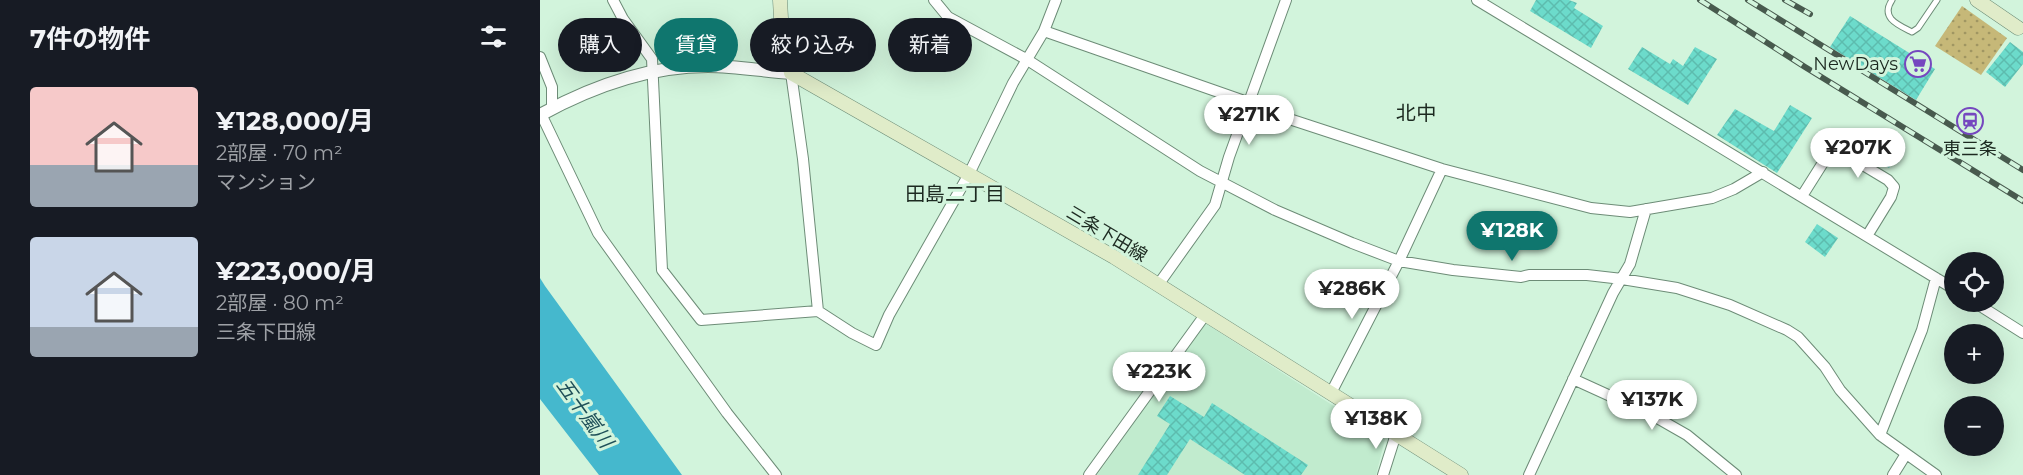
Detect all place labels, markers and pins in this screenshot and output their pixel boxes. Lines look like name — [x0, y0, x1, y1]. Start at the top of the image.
supermarket icon: NewDays — [1903, 49, 1933, 79]
place label: NewDays — [1813, 53, 1898, 75]
pin: ¥271K — [1207, 95, 1291, 146]
station icon: 東三条 — [1955, 106, 1985, 136]
pin: ¥207K — [1816, 128, 1900, 179]
place label: 東三条 — [1943, 138, 1997, 160]
pin: ¥128K — [1470, 211, 1554, 262]
pin: ¥286K — [1310, 269, 1394, 320]
pin: ¥223K — [1117, 352, 1201, 403]
pin: ¥137K — [1610, 380, 1694, 431]
pin: ¥138K — [1334, 399, 1418, 450]

